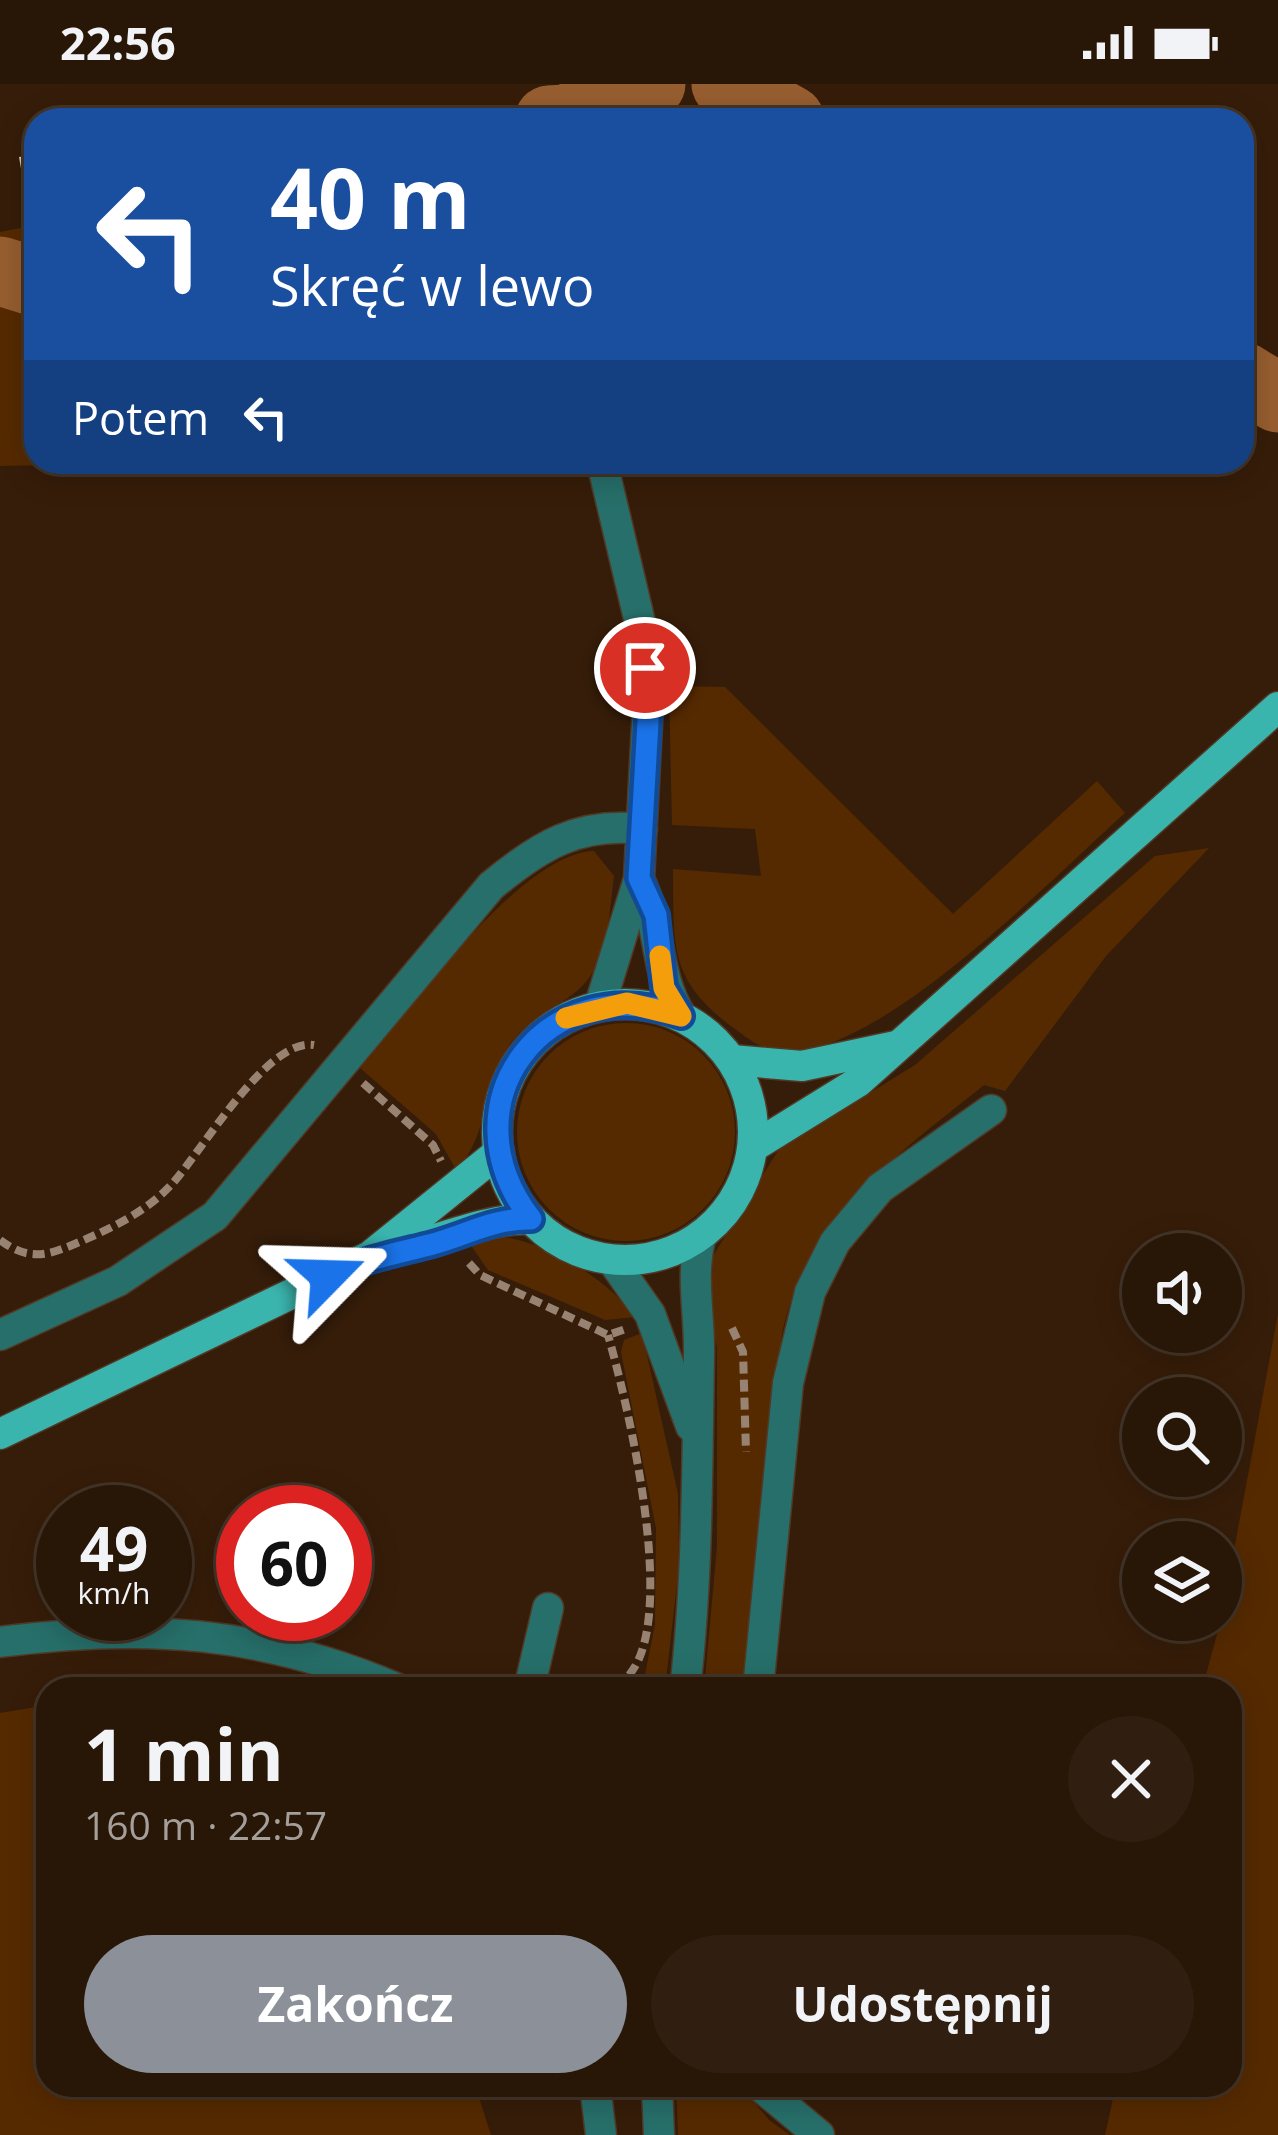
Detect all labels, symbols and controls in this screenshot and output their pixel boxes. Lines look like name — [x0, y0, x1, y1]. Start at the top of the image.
text: 22:56 — [60, 12, 176, 73]
text: 40 m — [270, 139, 470, 254]
icon: left — [72, 156, 228, 312]
text: Skręć w lewo — [270, 248, 594, 322]
icon: left — [233, 384, 299, 450]
text: Potem — [72, 387, 209, 448]
pin — [594, 617, 696, 719]
icon: arrive — [612, 635, 678, 701]
position arrow — [265, 1213, 391, 1339]
map controls — [1122, 1233, 1242, 1641]
button: sound — [1122, 1233, 1242, 1353]
button: search — [1122, 1377, 1242, 1497]
speed limit sign: 60 — [216, 1485, 372, 1641]
text: 49 — [80, 1507, 148, 1589]
button: layers — [1122, 1521, 1242, 1641]
text: km/h — [78, 1572, 150, 1613]
text: 1 min — [84, 1704, 284, 1802]
button: close — [1068, 1716, 1194, 1842]
text: 160 m · 22:57 — [84, 1798, 327, 1851]
button: Zakończ — [84, 1935, 627, 2073]
button: Udostępnij — [651, 1935, 1194, 2073]

